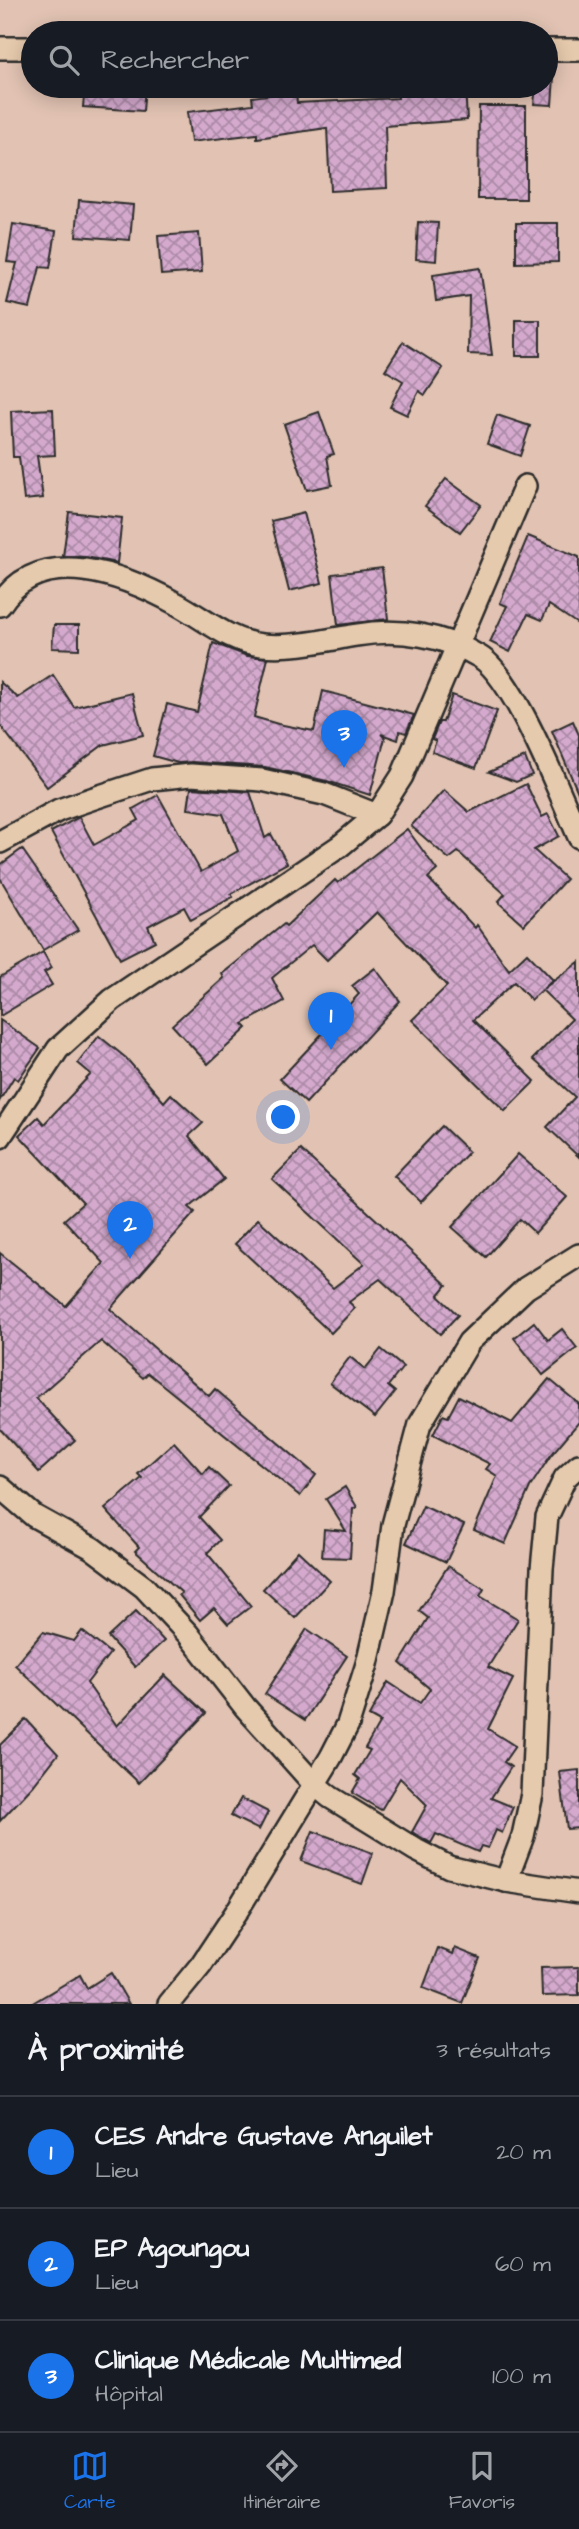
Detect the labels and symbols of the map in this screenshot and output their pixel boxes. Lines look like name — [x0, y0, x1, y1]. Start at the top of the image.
pin: 3 — [321, 710, 367, 768]
pin: 1 — [308, 992, 354, 1050]
your location — [266, 1100, 300, 1134]
pin: 2 — [107, 1201, 153, 1259]

